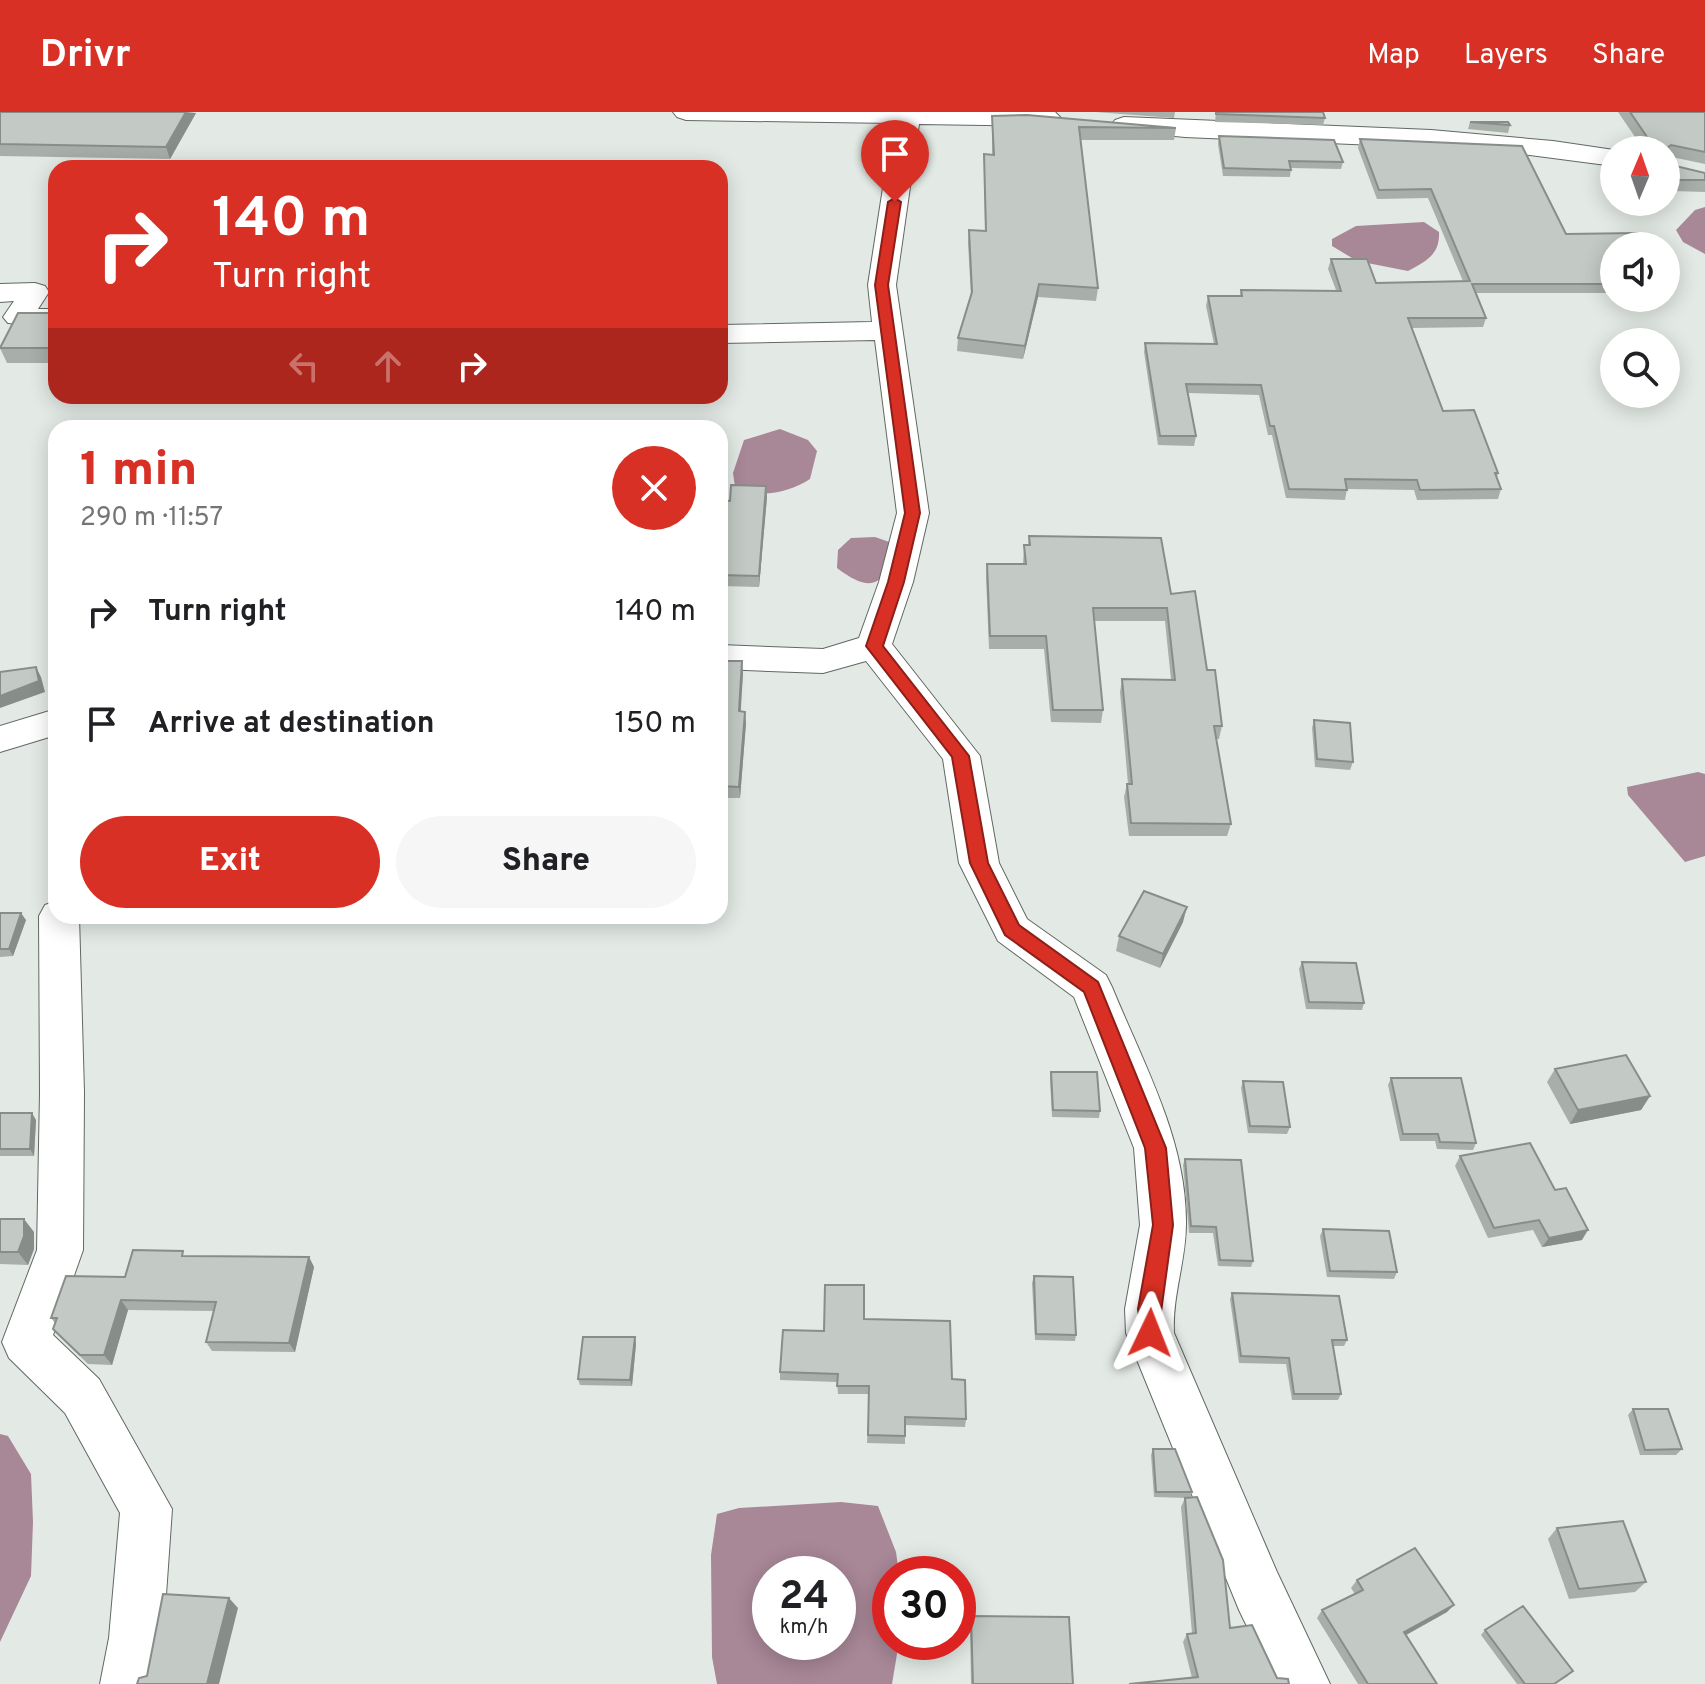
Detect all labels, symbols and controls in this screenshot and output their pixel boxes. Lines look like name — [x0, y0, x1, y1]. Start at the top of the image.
text: Drivr — [40, 32, 131, 81]
text: Map — [1367, 38, 1420, 74]
text: Layers — [1464, 38, 1548, 74]
text: Share — [1592, 38, 1665, 74]
pin — [861, 120, 929, 202]
icon: arrive — [873, 132, 917, 176]
north arrow — [1600, 136, 1680, 216]
map controls — [1600, 136, 1680, 408]
text: 140 m — [212, 186, 370, 256]
icon: right — [80, 192, 184, 296]
button: sound — [1600, 232, 1680, 312]
text: Turn right — [212, 255, 371, 301]
button: search — [1600, 328, 1680, 408]
icon: left — [282, 344, 326, 388]
icon: ahead — [366, 344, 410, 388]
icon: right — [450, 344, 494, 388]
text: 1 min — [80, 442, 197, 502]
button: close — [612, 446, 696, 530]
text: 290 m · 11:57 — [80, 502, 223, 535]
icon: right — [80, 590, 124, 634]
text: Turn right — [148, 594, 286, 631]
text: 140 m — [615, 594, 696, 631]
icon: arrive — [80, 702, 124, 746]
text: Arrive at destination — [148, 706, 434, 743]
text: 150 m — [615, 706, 696, 743]
button: Exit — [80, 816, 380, 908]
button: Share — [396, 816, 696, 908]
position arrow — [1108, 1291, 1192, 1375]
speed limit sign: 30 — [872, 1556, 976, 1660]
text: 24 — [779, 1573, 829, 1623]
text: km/h — [780, 1615, 828, 1641]

